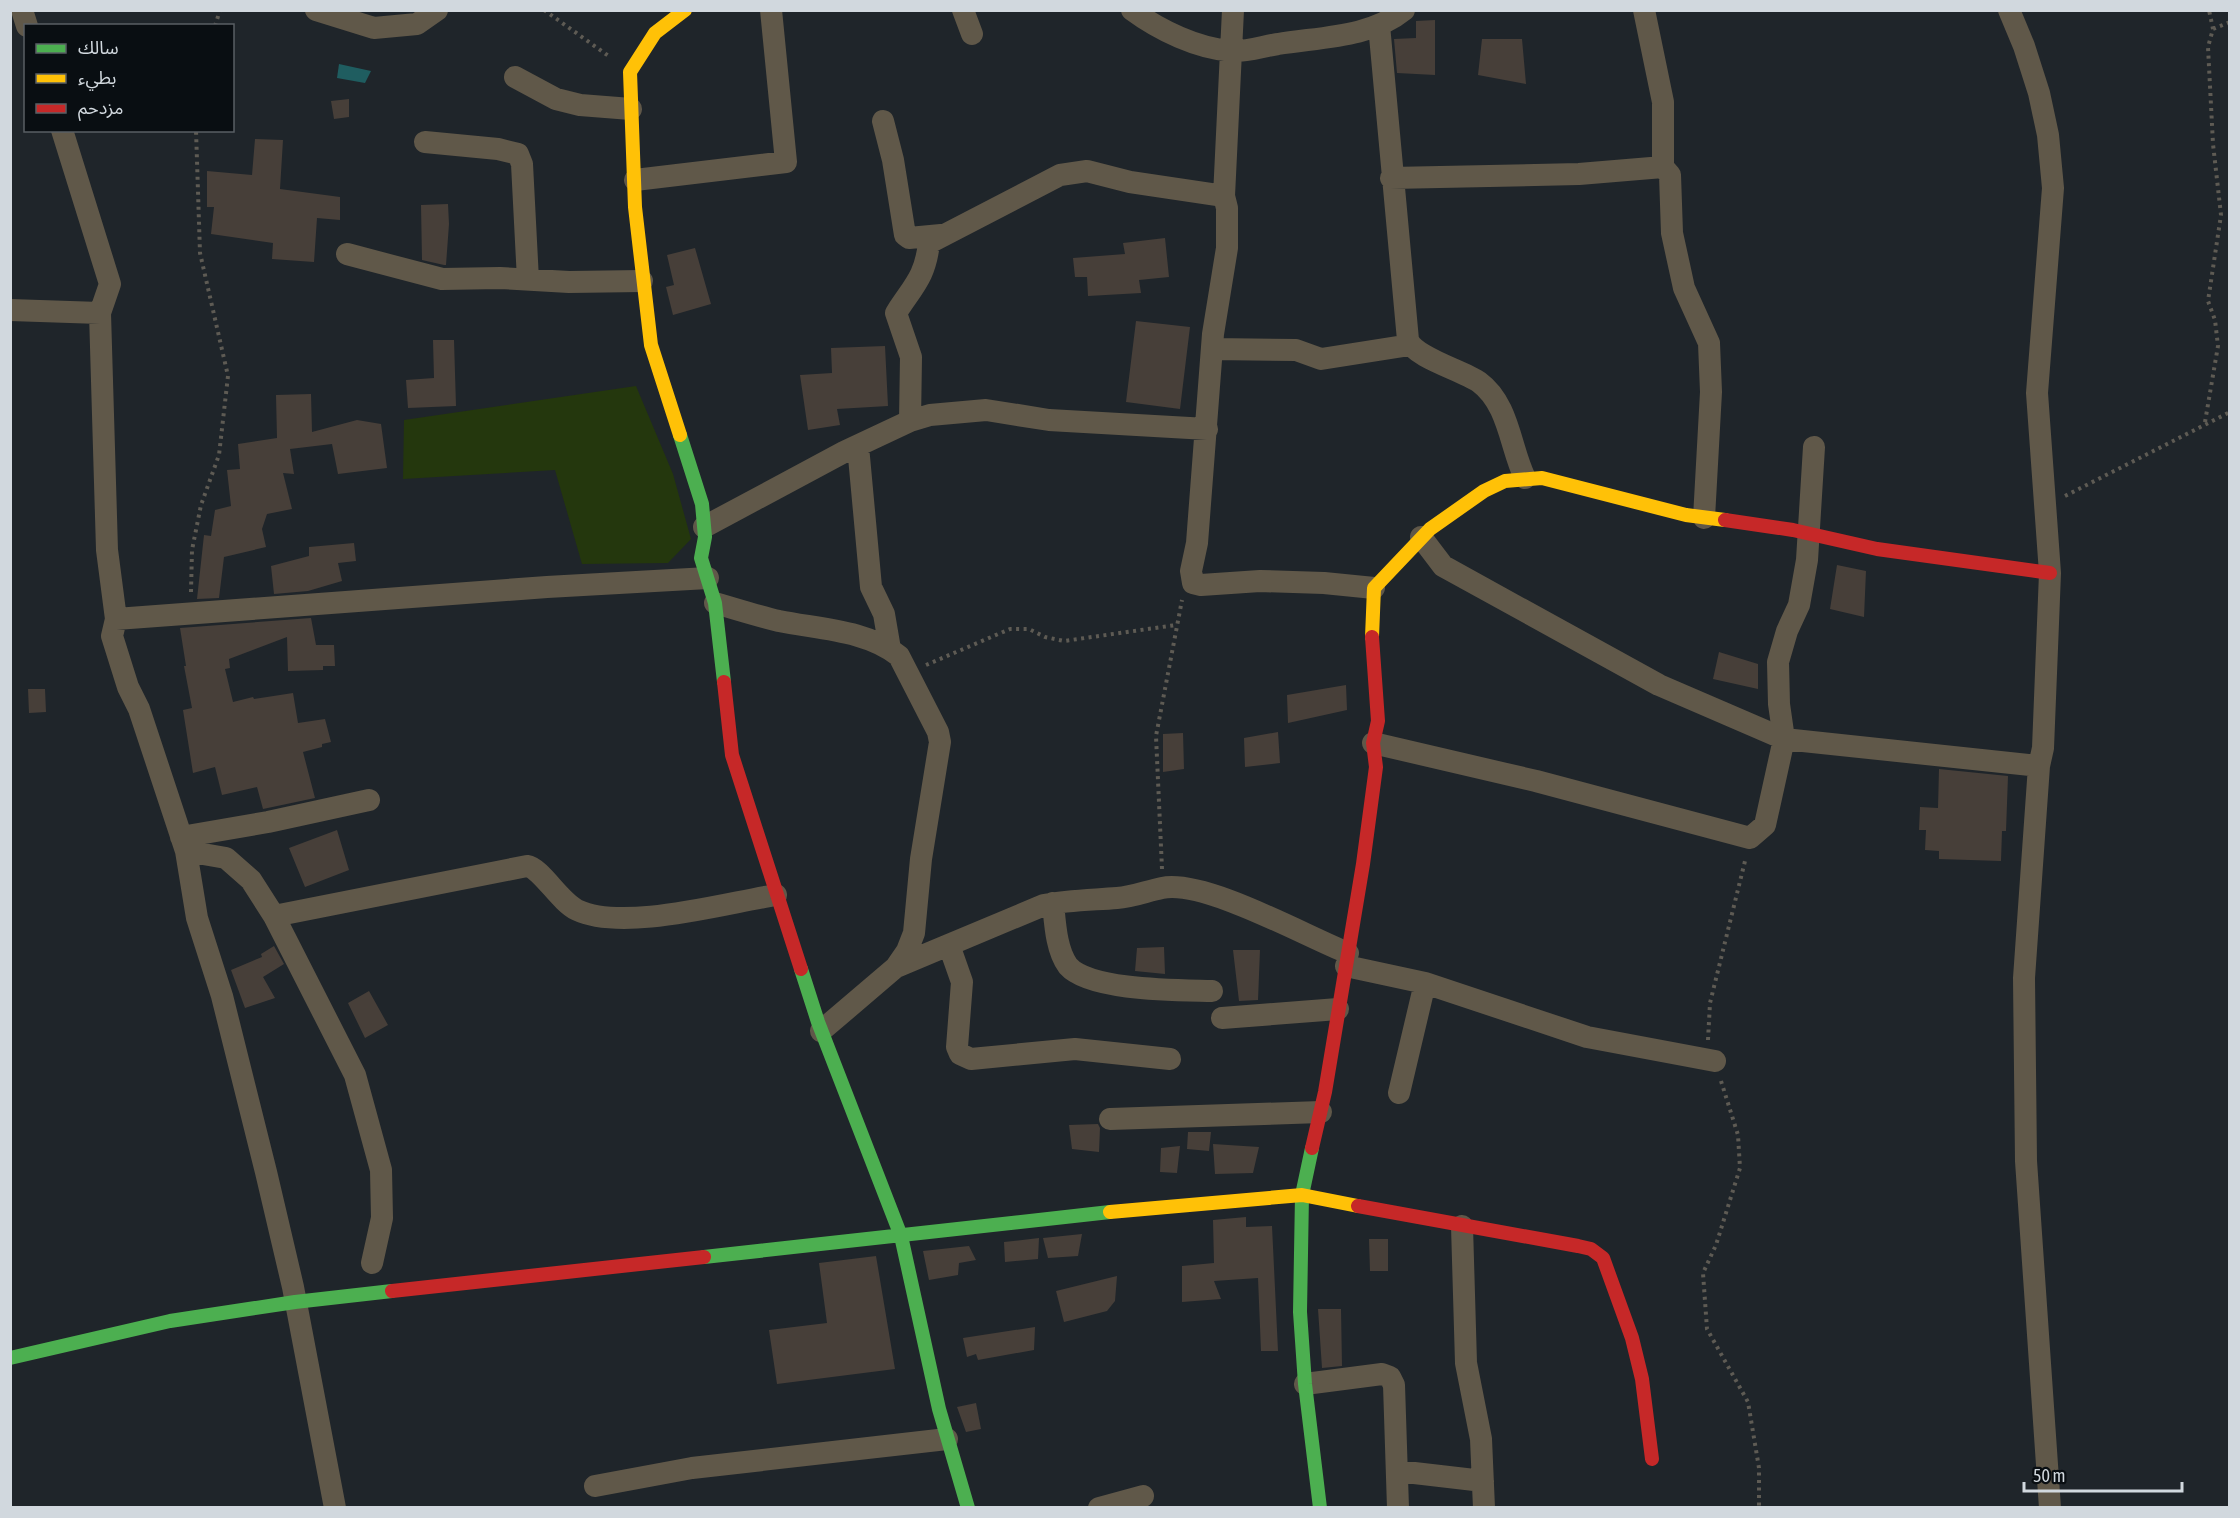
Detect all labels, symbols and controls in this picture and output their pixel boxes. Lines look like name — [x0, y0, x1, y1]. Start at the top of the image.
legend — [24, 24, 234, 132]
text: سالك — [78, 37, 119, 58]
text: بطيء — [78, 67, 116, 91]
text: مزدحم — [78, 97, 123, 121]
scale bar — [2024, 1455, 2182, 1493]
text: 50 m — [2033, 1465, 2065, 1486]

